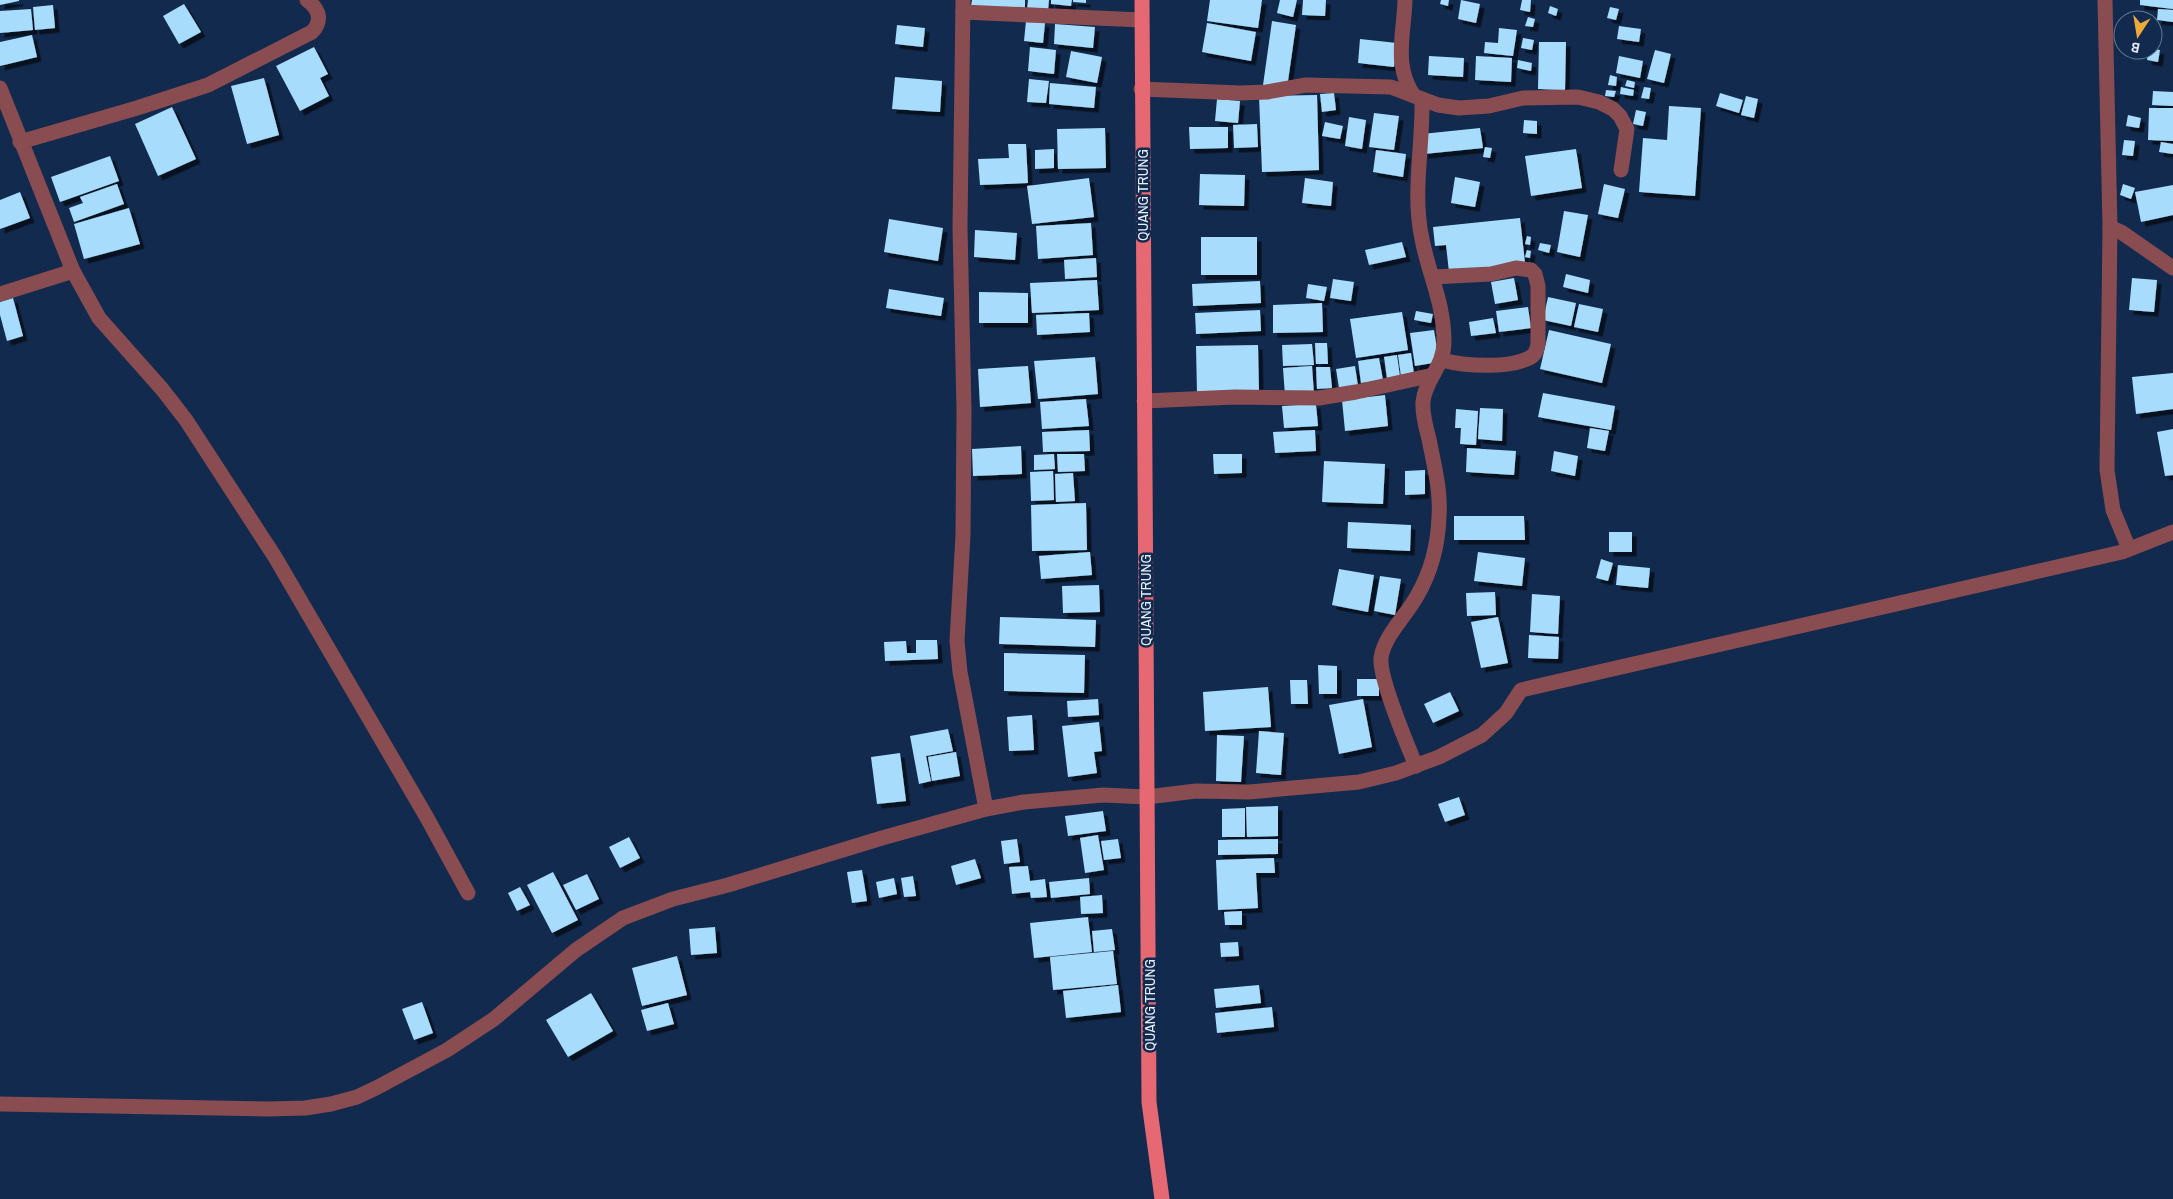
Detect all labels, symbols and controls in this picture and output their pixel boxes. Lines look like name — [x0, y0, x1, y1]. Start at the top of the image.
north arrow — [2113, 10, 2163, 60]
text: B — [2129, 38, 2141, 57]
street label: QUANG TRUNG — [1132, 149, 1153, 241]
street label: QUANG TRUNG — [1135, 554, 1156, 646]
street label: QUANG TRUNG — [1139, 959, 1160, 1051]

